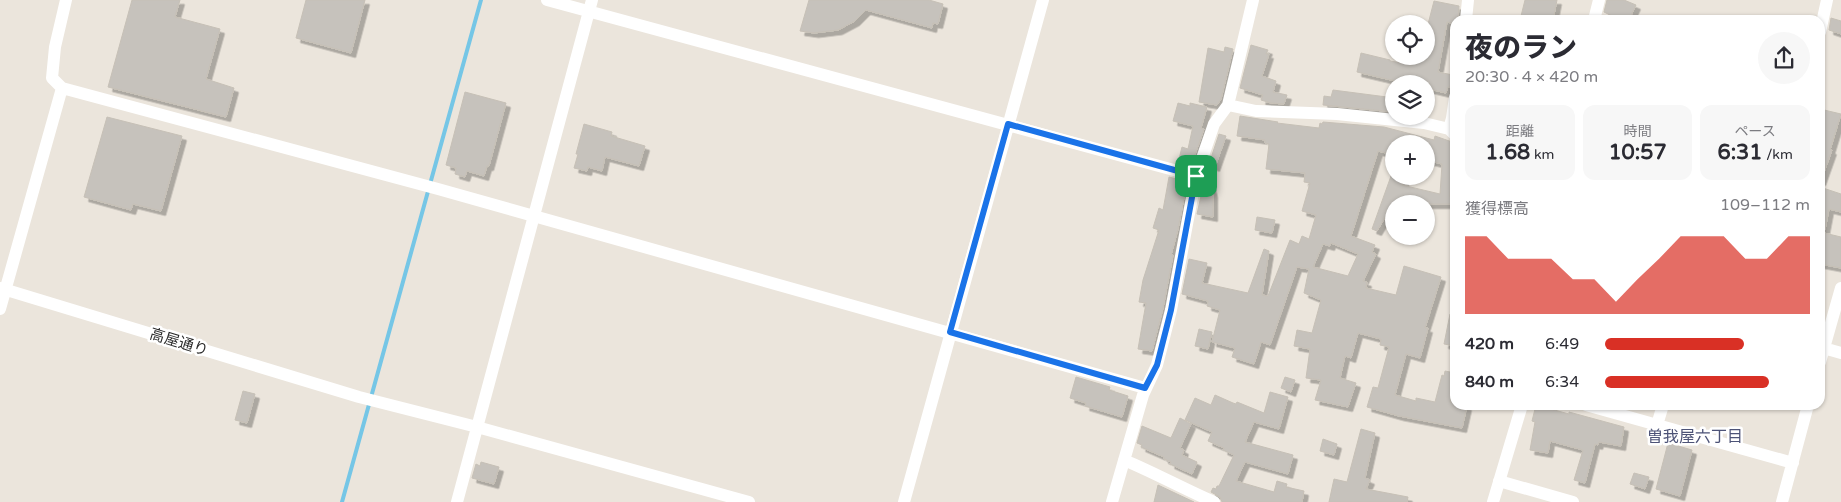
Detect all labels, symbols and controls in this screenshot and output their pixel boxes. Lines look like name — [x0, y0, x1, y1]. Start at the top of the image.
map controls — [1385, 15, 1435, 245]
button: locate — [1385, 15, 1435, 65]
text: 夜のラン — [1465, 31, 1577, 65]
button: share — [1758, 32, 1810, 84]
text: 20:30 · 4 × 420 m — [1465, 67, 1598, 87]
button: layers — [1385, 75, 1435, 125]
text: 距離 — [1506, 123, 1534, 140]
text: 時間 — [1623, 123, 1651, 140]
text: ペース — [1735, 123, 1776, 140]
button: + — [1385, 135, 1435, 185]
text: 1.68 — [1485, 140, 1530, 165]
text: 10:57 — [1608, 140, 1667, 165]
text: 6:31 — [1717, 140, 1763, 165]
text: km — [1530, 146, 1554, 163]
text: /km — [1763, 146, 1793, 163]
pin — [1175, 155, 1217, 197]
icon: arrive — [1182, 162, 1210, 190]
button: − — [1385, 195, 1435, 245]
text: 109–112 m — [1720, 195, 1810, 215]
text: 獲得標高 — [1465, 199, 1529, 219]
street label: 高屋通り — [148, 325, 210, 359]
text: 420 m — [1465, 334, 1514, 354]
text: 6:49 — [1545, 334, 1579, 354]
text: 840 m — [1465, 372, 1514, 392]
text: 6:34 — [1545, 372, 1579, 392]
district label: 曽我屋六丁目 — [1647, 427, 1743, 447]

